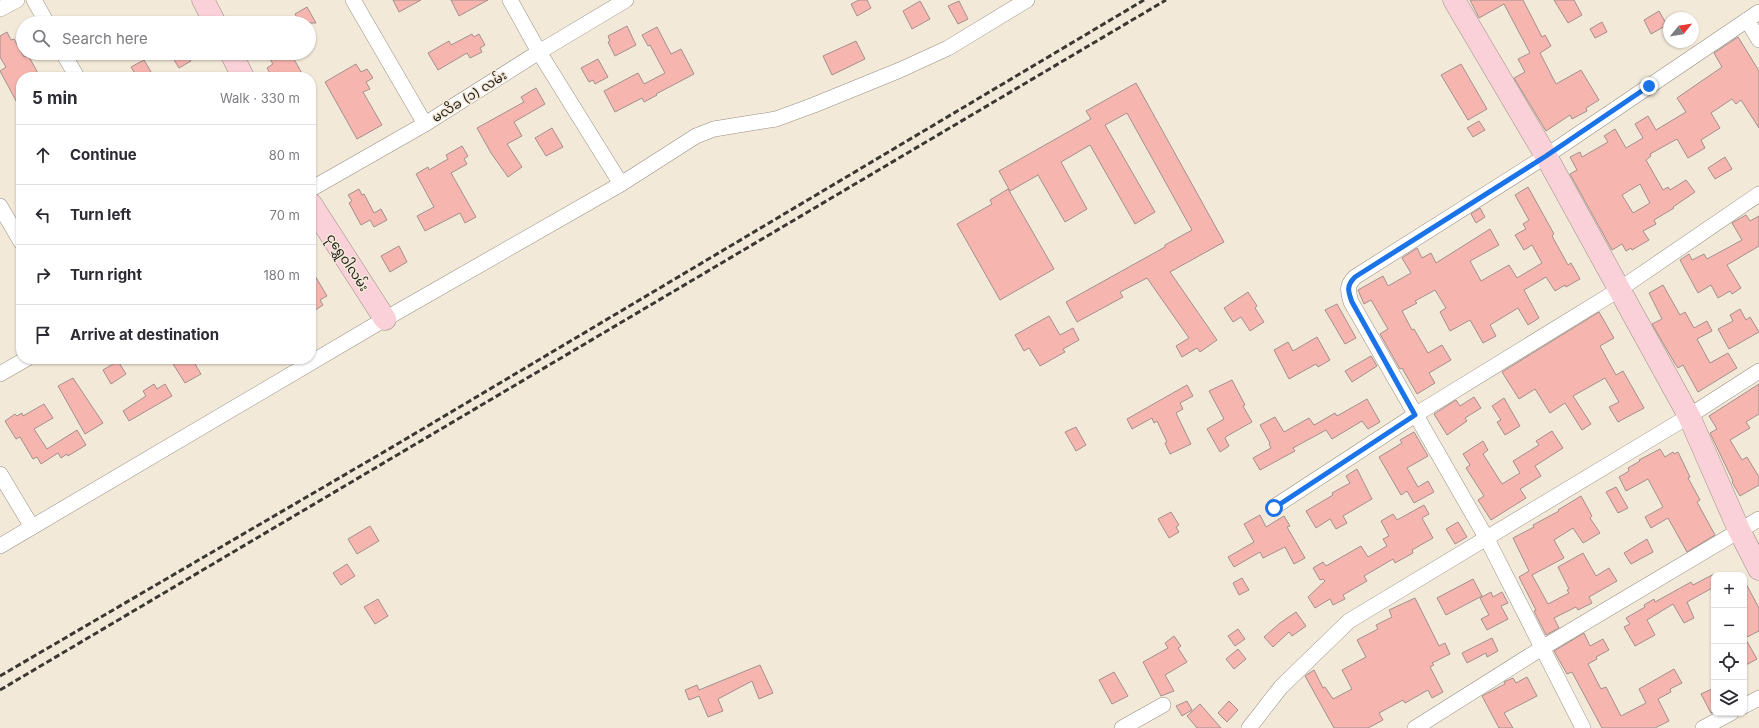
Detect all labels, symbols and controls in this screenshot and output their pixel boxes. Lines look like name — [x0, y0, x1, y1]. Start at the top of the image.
north arrow — [1663, 12, 1699, 48]
search box — [16, 16, 316, 60]
icon: search — [30, 27, 52, 49]
text: Search here — [62, 29, 148, 48]
street label: မလိခ (၁) လမ်း — [429, 67, 509, 125]
route end — [1640, 77, 1658, 95]
text: 5 min — [32, 88, 78, 108]
text: Walk · 330 m — [220, 90, 300, 106]
icon: ahead — [32, 144, 54, 166]
text: Continue — [70, 145, 137, 164]
text: 80 m — [269, 147, 300, 163]
icon: left — [32, 204, 54, 226]
text: Turn left — [70, 205, 131, 224]
text: 70 m — [270, 207, 300, 223]
street label: ငုရွှေဝါလမ်း — [321, 230, 373, 296]
icon: right — [32, 264, 54, 286]
text: Turn right — [70, 265, 142, 284]
text: 180 m — [263, 267, 300, 283]
icon: arrive — [32, 324, 54, 346]
text: Arrive at destination — [70, 325, 219, 344]
route start — [1265, 499, 1283, 517]
map controls — [1711, 572, 1747, 716]
button: + — [1711, 572, 1747, 608]
button: − — [1711, 608, 1747, 644]
button: locate — [1711, 644, 1747, 680]
button: layers — [1711, 680, 1747, 716]

